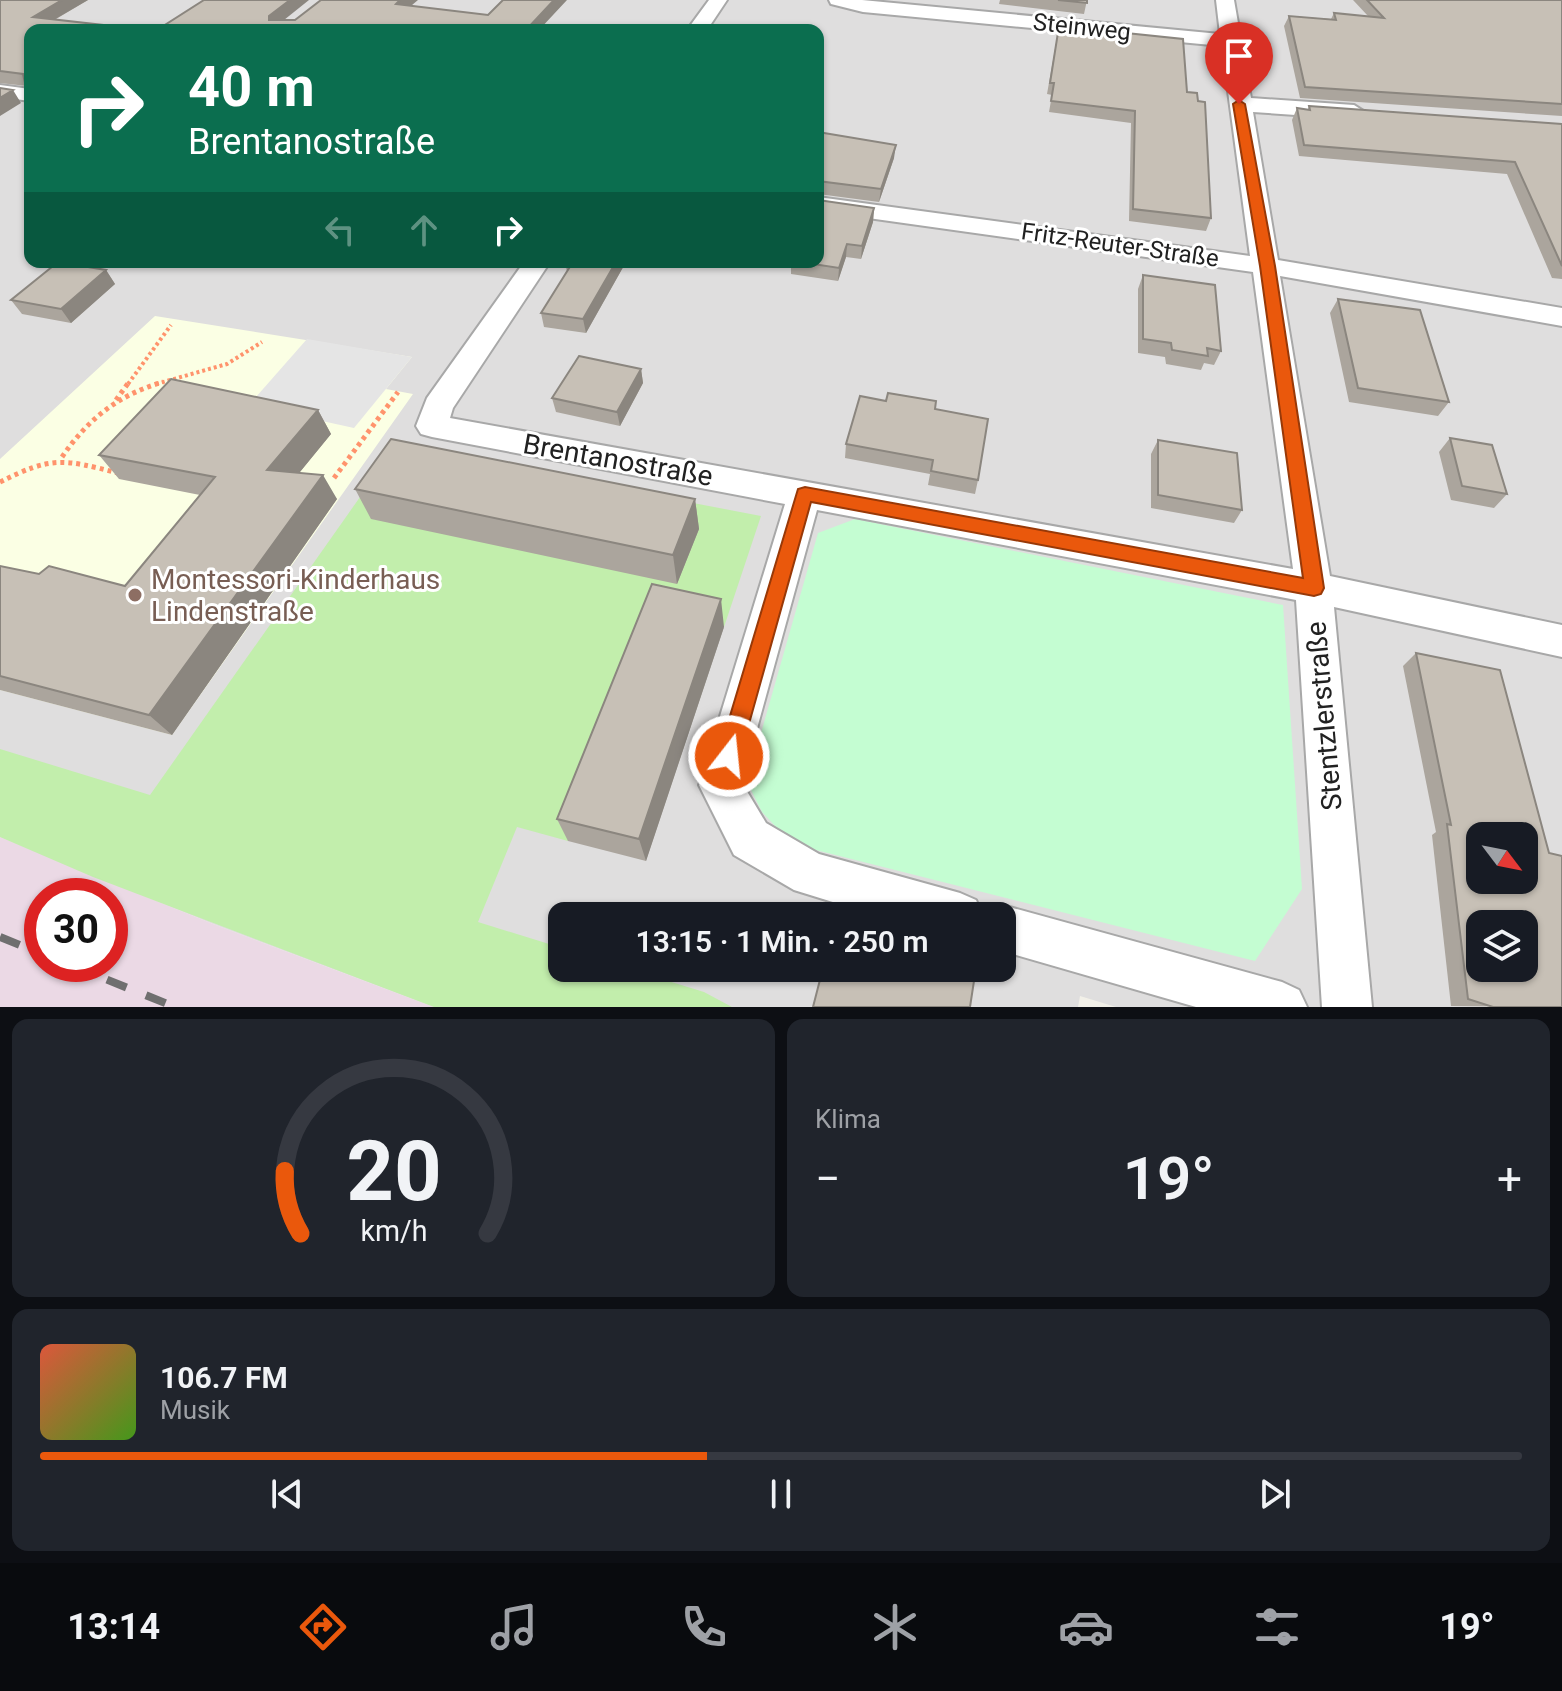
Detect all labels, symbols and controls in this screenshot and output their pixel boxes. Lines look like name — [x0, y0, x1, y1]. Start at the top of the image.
street label: Steinweg — [1032, 8, 1132, 46]
pin — [1205, 22, 1273, 104]
icon: arrive — [1217, 34, 1261, 78]
text: 40 m — [188, 54, 315, 120]
icon: right — [56, 56, 160, 160]
text: Brentanostraße — [188, 121, 435, 163]
icon: left — [318, 208, 362, 252]
icon: ahead — [402, 208, 446, 252]
icon: right — [486, 208, 530, 252]
street label: Fritz-Reuter-Straße — [1019, 217, 1221, 273]
street label: Brentanostraße — [521, 427, 715, 493]
place label: Montessori-Kinderhaus Lindenstraße — [151, 563, 440, 628]
marker: Montessori-Kinderhaus Lindenstraße — [126, 586, 144, 604]
street label: Stentzlerstraße — [1299, 620, 1349, 812]
position arrow — [687, 714, 771, 798]
north arrow — [1466, 822, 1538, 894]
map controls — [1466, 822, 1538, 982]
speed limit sign: 30 — [24, 878, 128, 982]
button: layers — [1466, 910, 1538, 982]
text: 13:15 · 1 Min. · 250 m — [636, 924, 928, 959]
text: Klima — [815, 1104, 881, 1134]
text: 20 — [346, 1123, 441, 1220]
text: 19° — [1123, 1143, 1214, 1214]
text: − — [815, 1153, 840, 1205]
text: + — [1497, 1153, 1522, 1205]
text: km/h — [360, 1214, 427, 1248]
text: 106.7 FM — [160, 1360, 288, 1395]
text: Musik — [160, 1395, 230, 1425]
icon: previous — [265, 1472, 309, 1516]
icon: pause — [759, 1472, 803, 1516]
icon: next — [1253, 1472, 1297, 1516]
icon: directions — [295, 1599, 351, 1655]
icon: music — [486, 1599, 542, 1655]
icon: phone — [676, 1599, 732, 1655]
icon: climate — [867, 1599, 923, 1655]
icon: car — [1058, 1599, 1114, 1655]
icon: filters — [1249, 1599, 1305, 1655]
text: 13:14 — [67, 1606, 160, 1648]
text: 19° — [1439, 1606, 1495, 1648]

